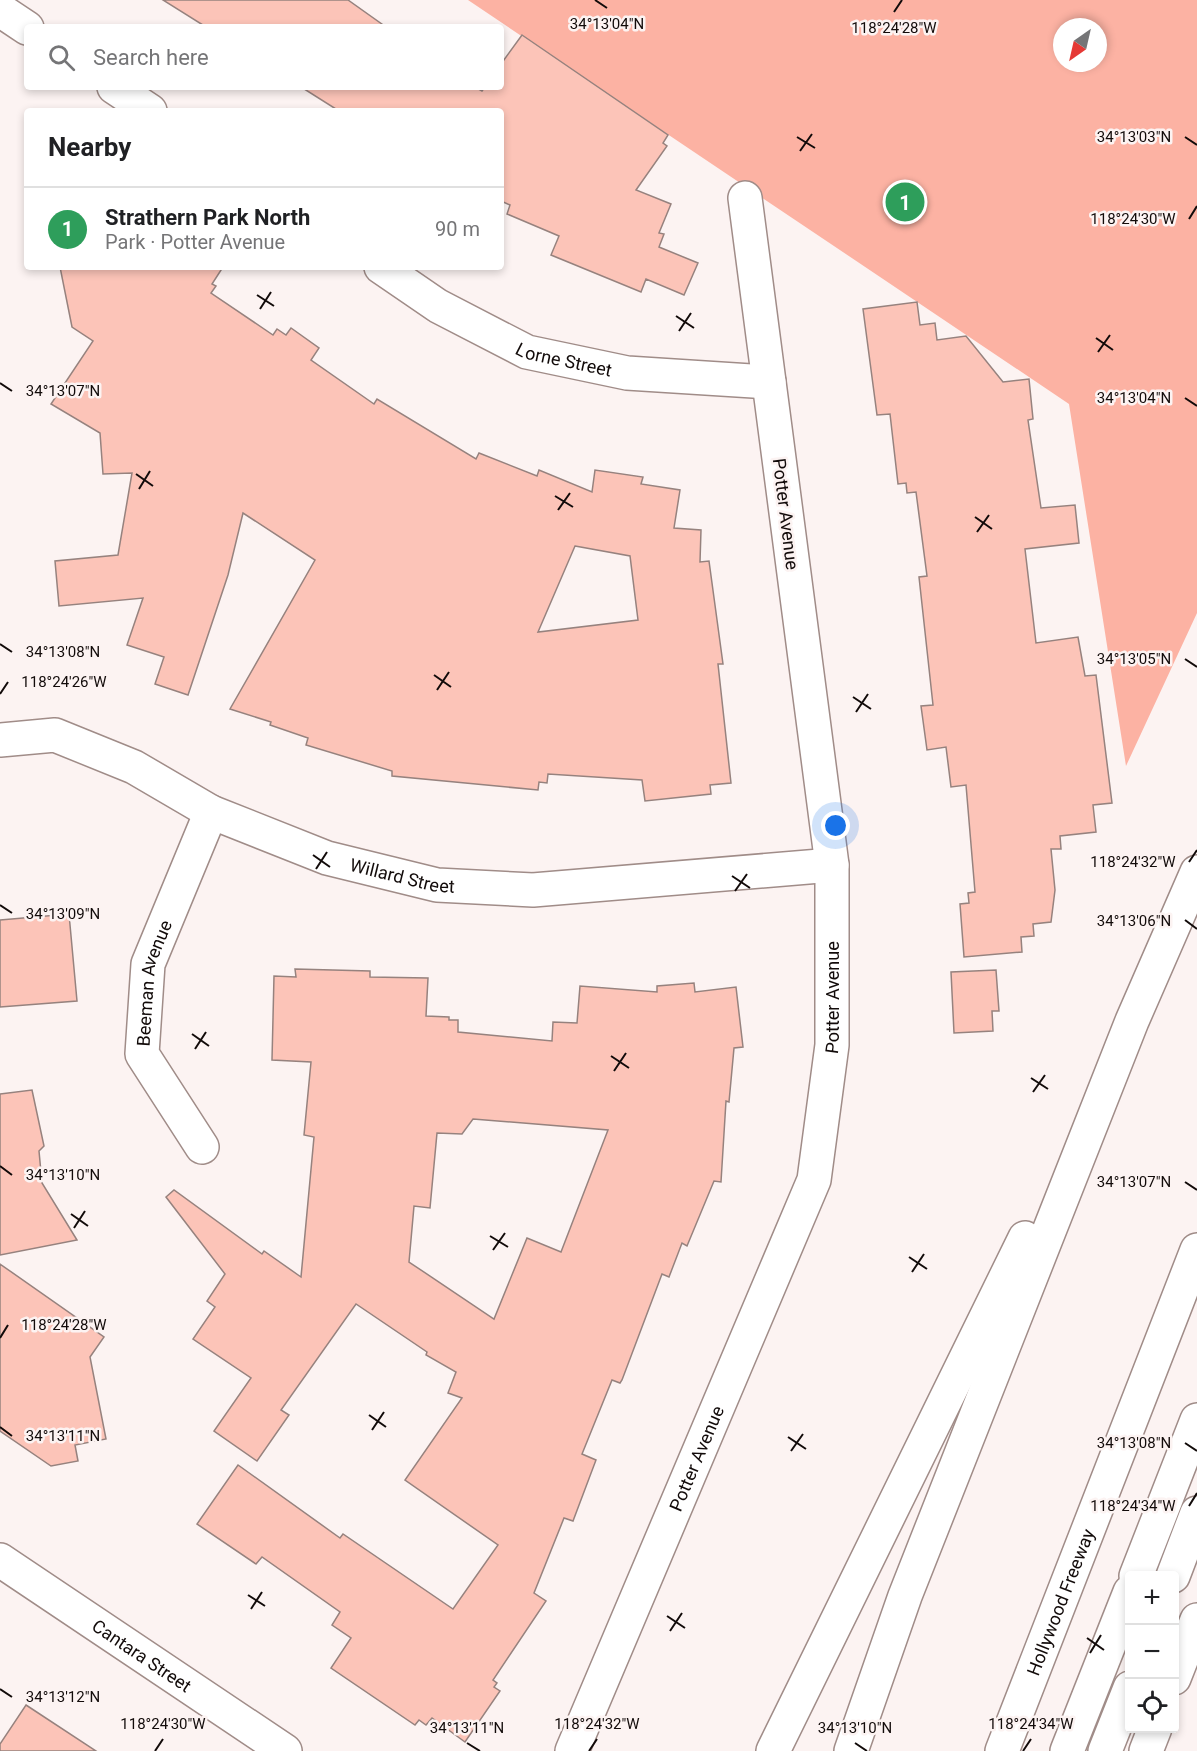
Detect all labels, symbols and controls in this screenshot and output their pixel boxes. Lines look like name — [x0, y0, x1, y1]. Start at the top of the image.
text: 34°13'04"N — [570, 15, 644, 33]
north arrow — [1053, 18, 1107, 72]
text: 118°24'28"W — [851, 19, 937, 37]
search box — [24, 24, 504, 90]
icon: search — [45, 41, 78, 74]
text: Search here — [93, 45, 209, 70]
text: 34°13'03"N — [1097, 128, 1171, 146]
text: Nearby — [48, 132, 131, 162]
pin: 1 — [886, 180, 924, 224]
text: Strathern Park North — [105, 205, 310, 230]
text: 118°24'30"W — [1090, 210, 1176, 228]
text: 1 — [62, 217, 73, 241]
text: 90 m — [435, 217, 480, 241]
text: Park · Potter Avenue — [105, 230, 285, 254]
street label: Lorne Street — [512, 338, 614, 380]
text: 34°13'07"N — [26, 382, 100, 400]
text: 34°13'04"N — [1097, 389, 1171, 407]
street label: Potter Avenue — [769, 457, 803, 571]
text: 34°13'08"N — [26, 643, 100, 661]
text: 34°13'05"N — [1097, 650, 1171, 668]
text: 118°24'26"W — [21, 673, 107, 691]
your location — [821, 811, 850, 840]
text: 118°24'32"W — [1090, 853, 1176, 871]
street label: Willard Street — [348, 854, 455, 896]
text: 34°13'09"N — [26, 905, 100, 923]
text: 34°13'06"N — [1097, 912, 1171, 930]
street label: Beeman Avenue — [132, 917, 176, 1047]
street label: Potter Avenue — [820, 941, 843, 1055]
text: 34°13'10"N — [26, 1166, 100, 1184]
text: 34°13'07"N — [1097, 1173, 1171, 1191]
text: 118°24'28"W — [21, 1316, 107, 1334]
street label: Potter Avenue — [665, 1402, 728, 1514]
text: 34°13'11"N — [26, 1427, 100, 1445]
text: 34°13'08"N — [1097, 1434, 1171, 1452]
text: 118°24'34"W — [1090, 1497, 1176, 1515]
street label: Hollywood Freeway — [1022, 1525, 1098, 1678]
map controls — [1125, 1571, 1179, 1733]
button: + — [1125, 1571, 1179, 1625]
street label: Cantara Street — [89, 1615, 196, 1696]
button: − — [1125, 1625, 1179, 1679]
button: locate — [1125, 1679, 1179, 1733]
text: 34°13'12"N — [26, 1688, 100, 1706]
text: 118°24'30"W — [120, 1715, 206, 1733]
text: 118°24'32"W — [554, 1715, 640, 1733]
text: 118°24'34"W — [988, 1715, 1074, 1733]
text: 34°13'11"N — [430, 1719, 504, 1737]
text: 34°13'10"N — [818, 1719, 892, 1737]

